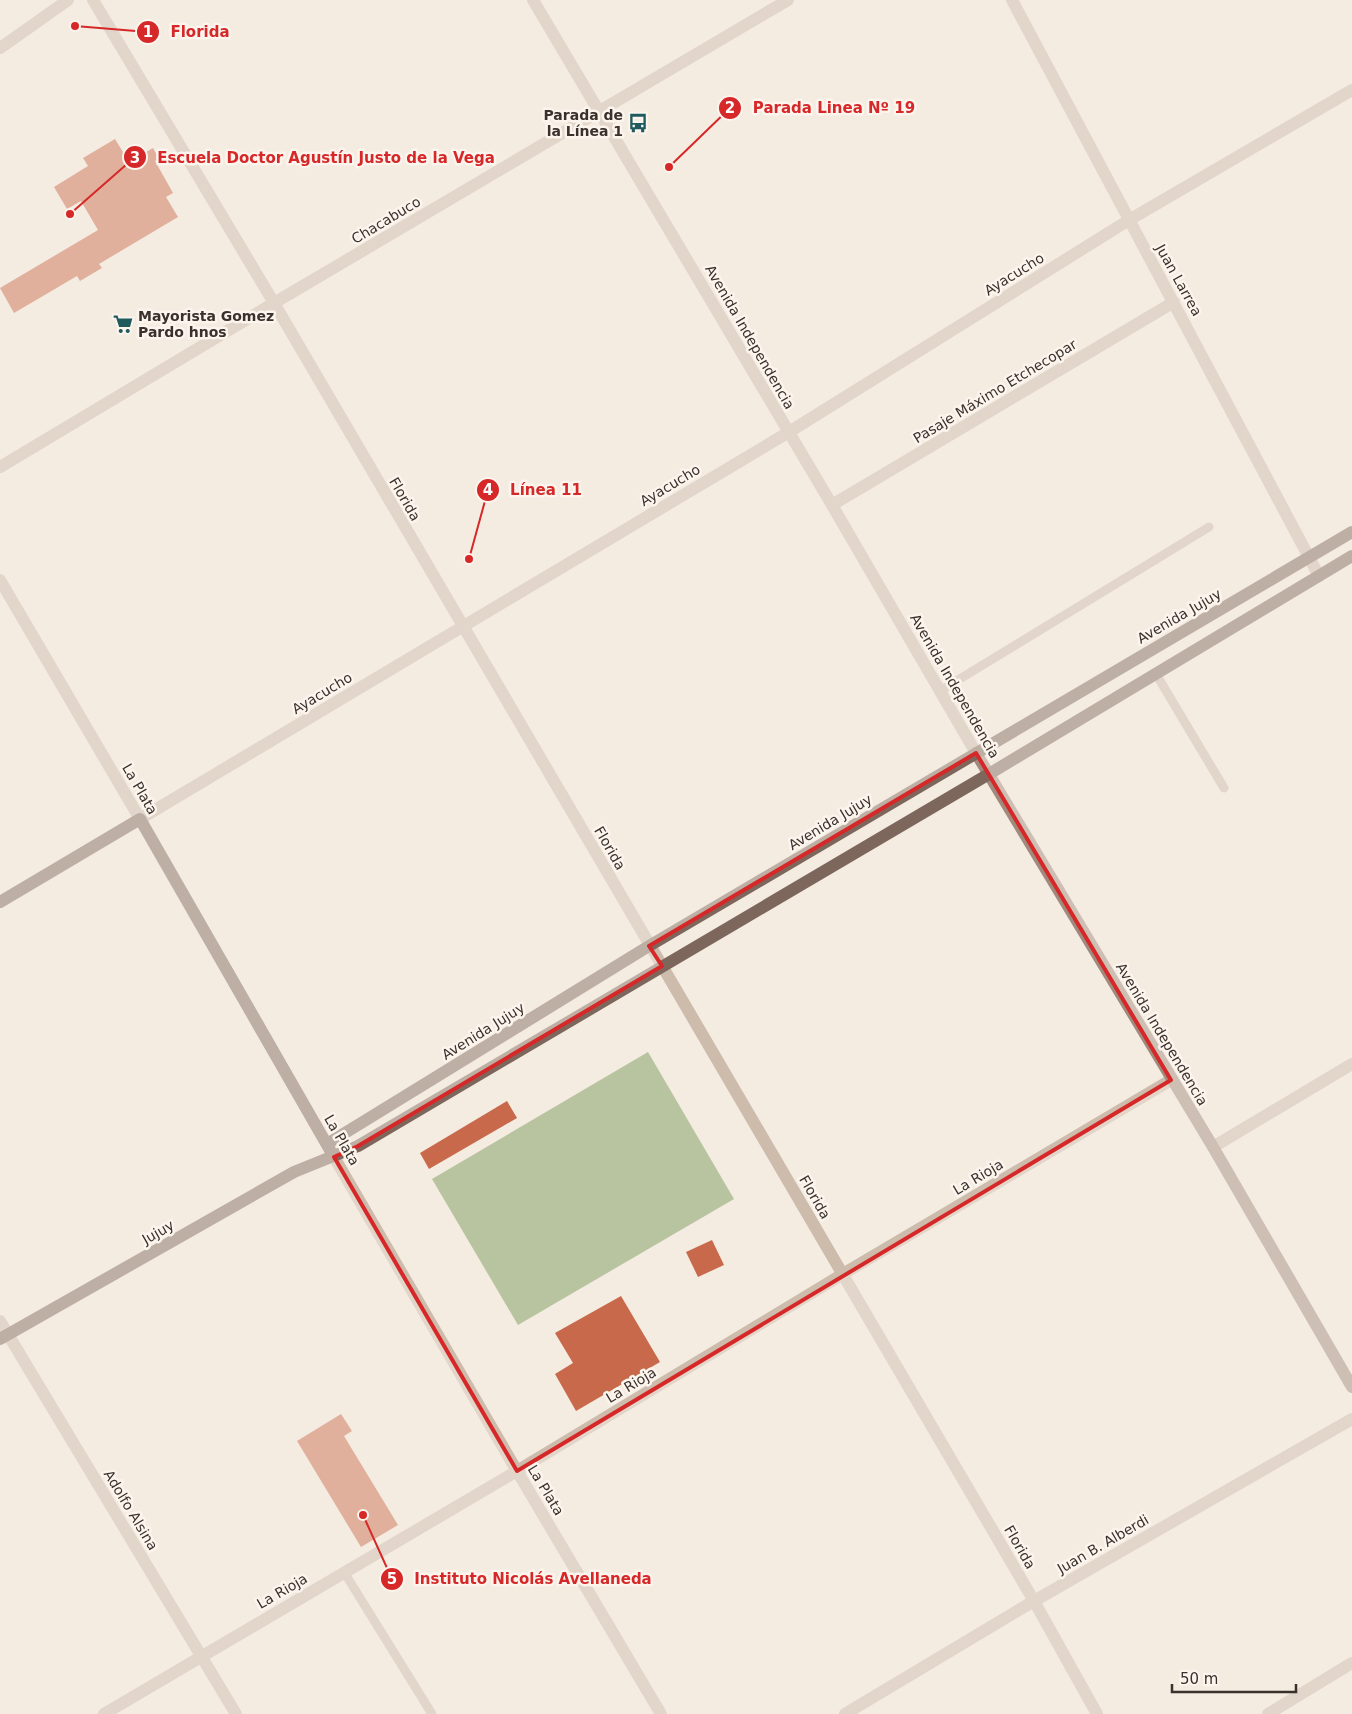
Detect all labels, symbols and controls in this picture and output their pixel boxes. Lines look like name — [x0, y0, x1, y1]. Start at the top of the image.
callout: Florida — [135, 17, 239, 47]
text: 1 — [143, 23, 153, 41]
text: Florida — [170, 23, 230, 41]
callout: Parada Linea Nº 19 — [718, 93, 925, 123]
text: 2 — [725, 99, 735, 117]
text: Parada Linea Nº 19 — [753, 99, 915, 117]
place label: Parada de la Línea 1 — [543, 107, 623, 139]
bus stop icon: Parada de la Línea 1 — [627, 112, 649, 134]
callout: Escuela Doctor Agustín Justo de la Vega — [122, 142, 505, 172]
text: 3 — [130, 149, 140, 167]
text: Escuela Doctor Agustín Justo de la Vega — [157, 149, 495, 167]
street label: Chacabuco — [349, 193, 423, 247]
street label: Juan Larrea — [1152, 241, 1205, 319]
street label: Ayacucho — [981, 249, 1047, 299]
street label: Avenida Independencia — [702, 262, 798, 412]
place label: Mayorista Gomez Pardo hnos — [138, 308, 274, 340]
supermarket icon: Mayorista Gomez Pardo hnos — [112, 313, 134, 335]
street label: Pasaje Máximo Etchecopar — [910, 336, 1080, 446]
street label: Ayacucho — [637, 461, 703, 509]
street label: Florida — [386, 474, 424, 524]
callout: Línea 11 — [475, 475, 592, 505]
text: 4 — [483, 481, 493, 499]
text: Línea 11 — [510, 481, 582, 499]
street label: Avenida Jujuy — [1134, 585, 1224, 647]
street label: Avenida Independencia — [907, 611, 1003, 761]
street label: Ayacucho — [289, 669, 355, 717]
street label: La Plata — [119, 761, 161, 817]
street label: Avenida Jujuy — [785, 791, 875, 853]
street label: Florida — [591, 823, 629, 873]
street label: Avenida Independencia — [1113, 960, 1211, 1108]
street label: Avenida Jujuy — [439, 999, 527, 1063]
street label: La Plata — [321, 1112, 363, 1168]
street label: La Rioja — [950, 1156, 1006, 1198]
street label: Florida — [796, 1172, 834, 1222]
street label: Jujuy — [138, 1217, 177, 1248]
street label: La Rioja — [603, 1364, 659, 1406]
street label: La Plata — [525, 1462, 567, 1518]
street label: Adolfo Alsina — [101, 1467, 161, 1553]
street label: Juan B. Alberdi — [1054, 1511, 1151, 1577]
street label: Florida — [1001, 1522, 1039, 1572]
callout: Instituto Nicolás Avellaneda — [380, 1564, 662, 1594]
street label: La Rioja — [254, 1570, 310, 1612]
text: 5 — [387, 1570, 397, 1588]
text: Instituto Nicolás Avellaneda — [414, 1570, 652, 1588]
scale bar — [1172, 1662, 1296, 1694]
text: 50 m — [1180, 1670, 1218, 1688]

